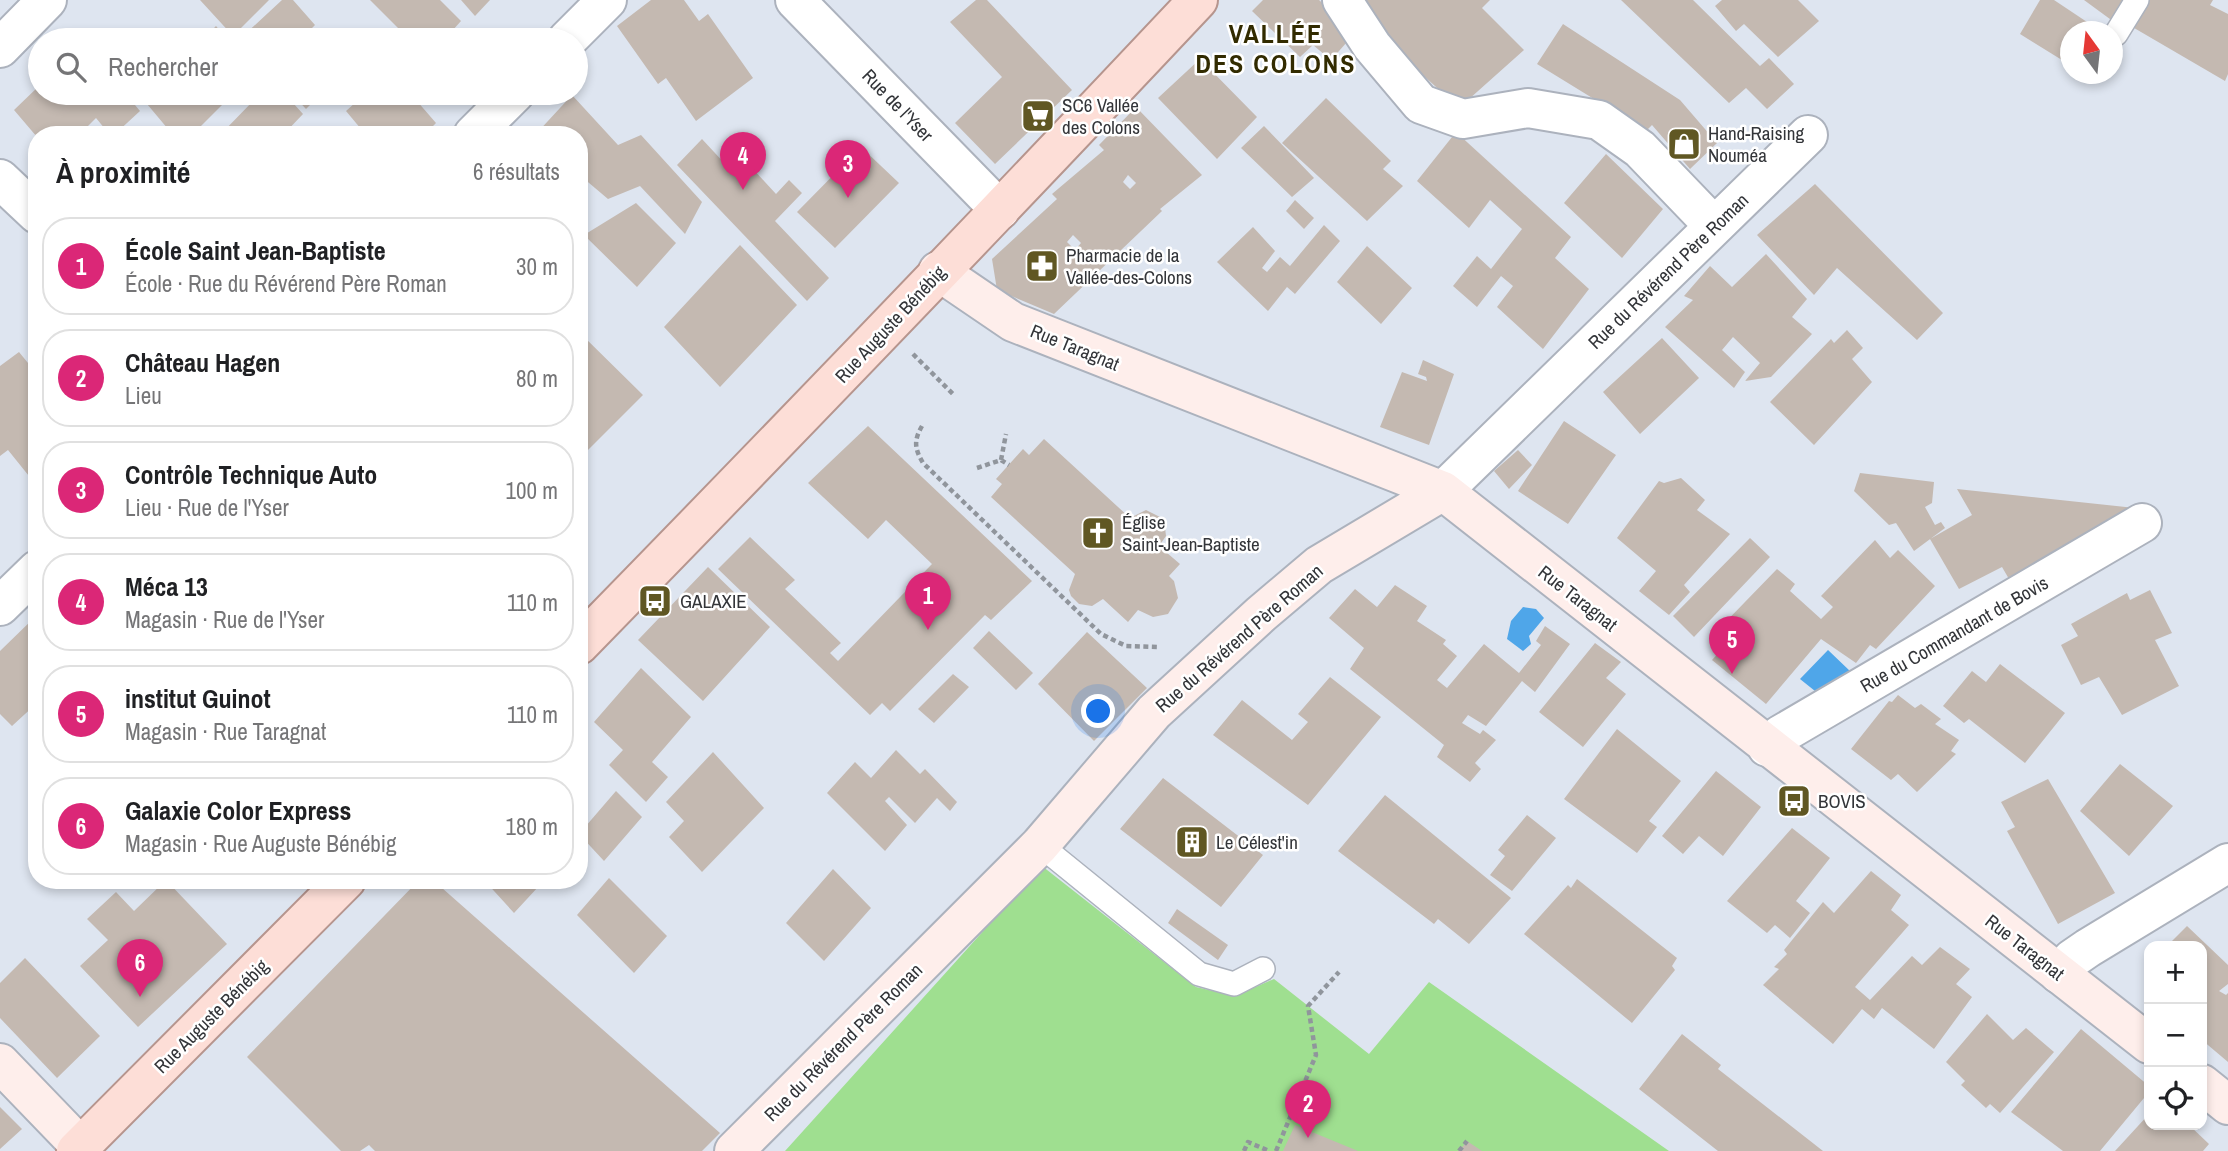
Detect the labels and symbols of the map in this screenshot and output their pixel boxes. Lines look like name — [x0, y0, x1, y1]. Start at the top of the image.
district label: VALLÉE DES COLONS — [1196, 16, 1356, 81]
north arrow — [2060, 21, 2123, 84]
street label: Rue de l'Yser — [857, 63, 940, 148]
place label: SC6 Vallée des Colons — [1062, 92, 1140, 140]
supermarket icon: SC6 Vallée des Colons — [1019, 97, 1057, 135]
place label: Hand-Raising Nouméa — [1708, 120, 1804, 168]
shop icon: Hand-Raising Nouméa — [1665, 125, 1703, 163]
pin: 4 — [720, 132, 766, 190]
pin: 3 — [825, 140, 871, 198]
street label: Rue du Révérend Père Roman — [1582, 187, 1754, 355]
place label: Pharmacie de la Vallée-des-Colons — [1066, 242, 1192, 290]
pharmacy icon: Pharmacie de la Vallée-des-Colons — [1023, 247, 1061, 285]
street label: Rue Auguste Bénébig — [829, 259, 951, 388]
street label: Rue Taragnat — [1027, 317, 1124, 377]
place label: Église Saint-Jean-Baptiste — [1122, 509, 1260, 557]
church icon: Église Saint-Jean-Baptiste — [1079, 514, 1117, 552]
street label: Rue du Révérend Père Roman — [1150, 558, 1328, 718]
street label: Rue Taragnat — [1533, 559, 1623, 637]
street label: Rue du Commandant de Bovis — [1855, 569, 2053, 699]
pin: 1 — [905, 572, 951, 630]
bus stop icon: GALAXIE — [636, 582, 674, 620]
place label: GALAXIE — [680, 588, 747, 614]
pin: 5 — [1709, 616, 1755, 674]
your location — [1081, 694, 1115, 728]
bus stop icon: BOVIS — [1775, 782, 1813, 820]
place label: BOVIS — [1818, 788, 1866, 814]
building icon: Le Célest'in — [1173, 823, 1211, 861]
place label: Le Célest'in — [1216, 829, 1298, 855]
street label: Rue Taragnat — [1980, 908, 2070, 986]
pin: 6 — [117, 939, 163, 997]
street label: Rue Auguste Bénébig — [148, 953, 274, 1079]
street label: Rue du Révérend Père Roman — [758, 957, 928, 1127]
pin: 2 — [1285, 1080, 1331, 1138]

